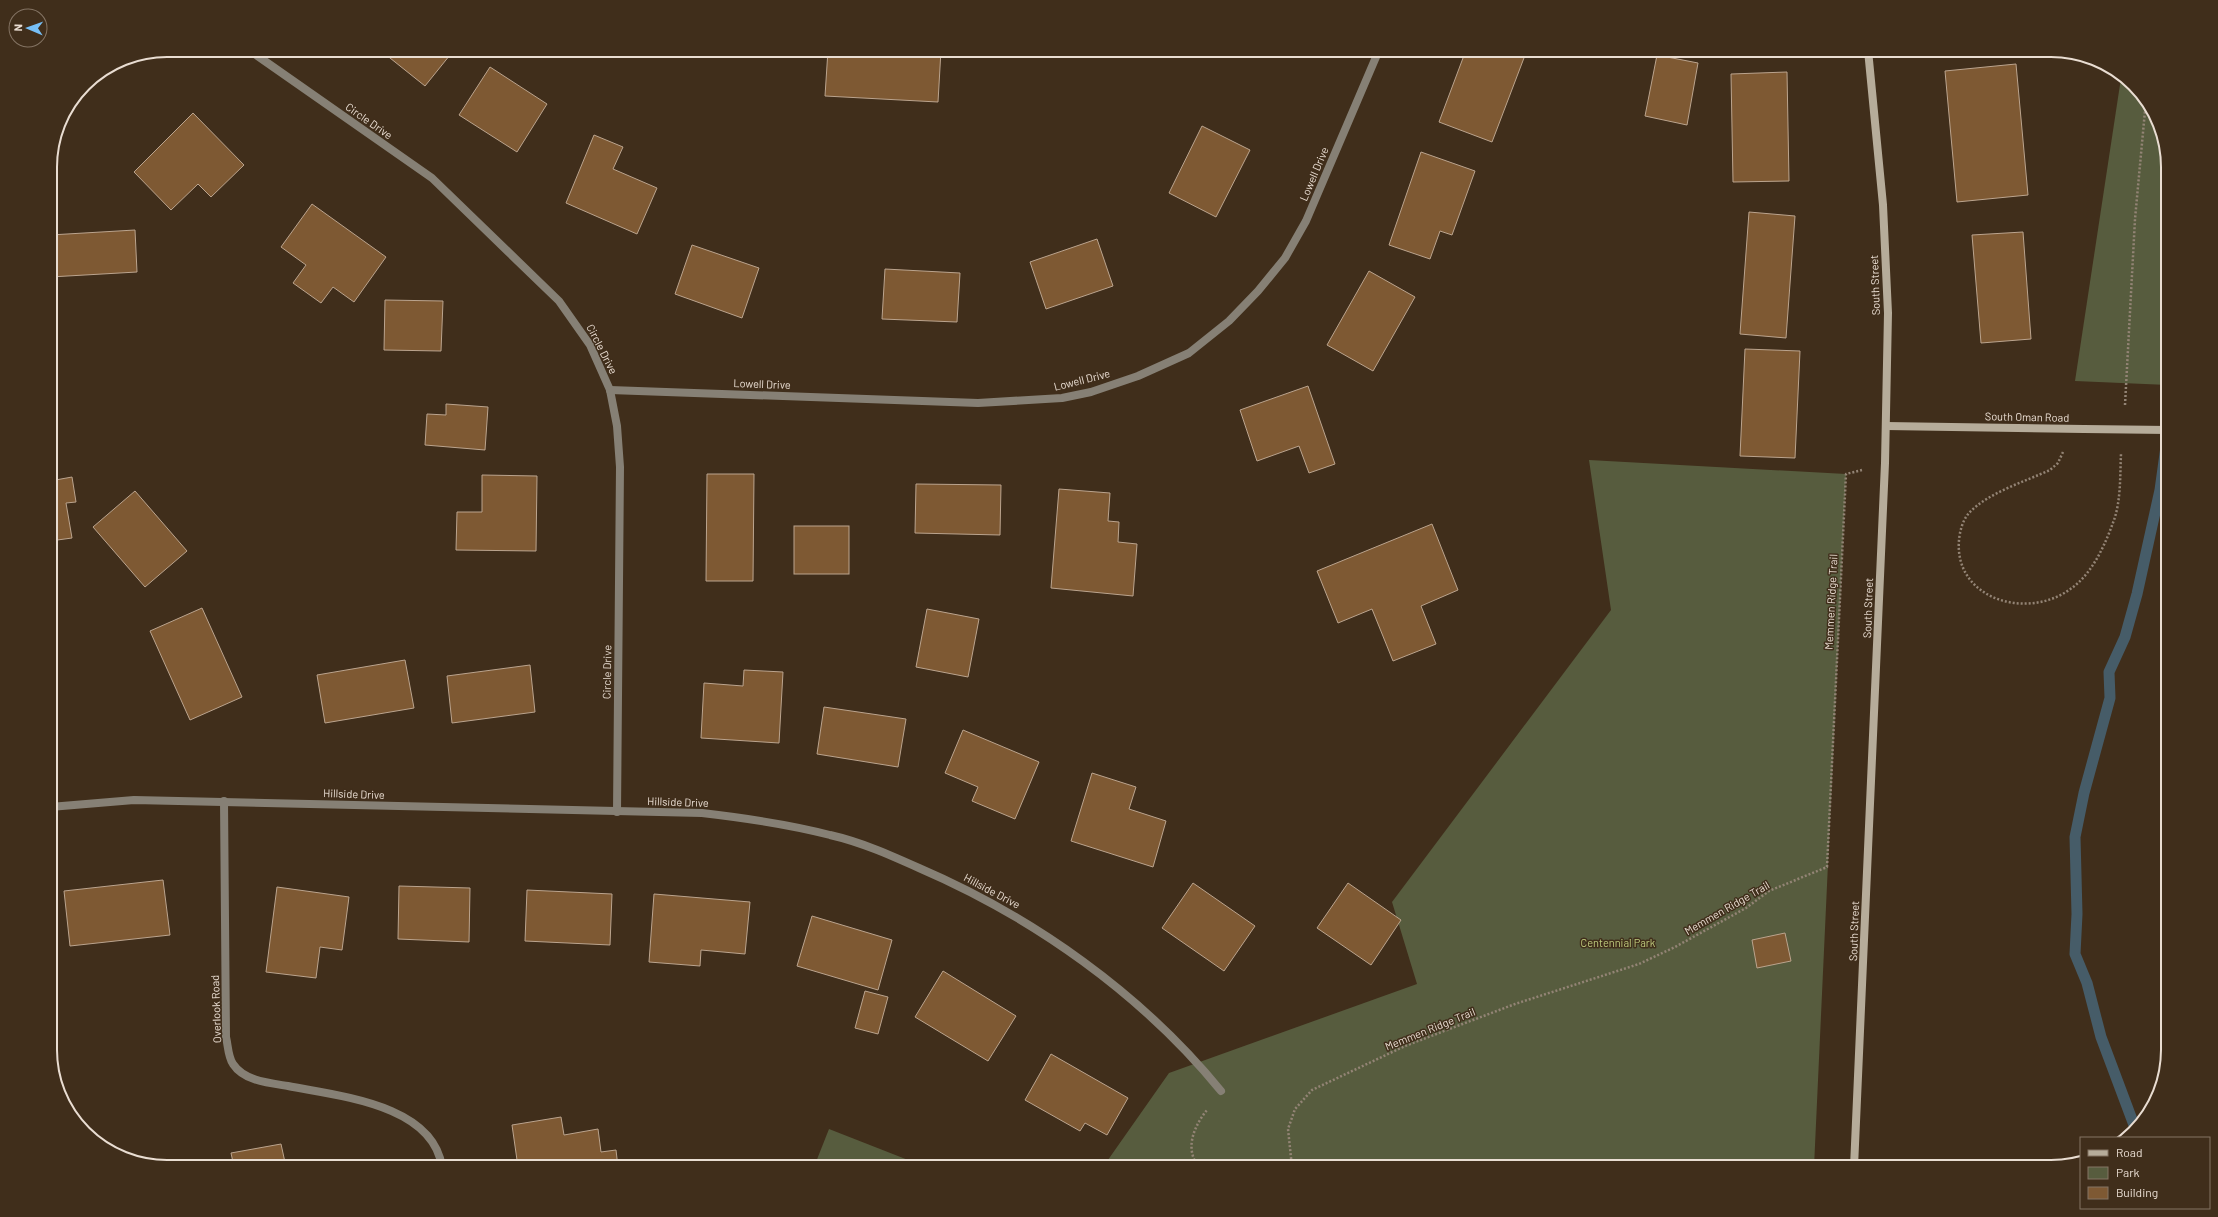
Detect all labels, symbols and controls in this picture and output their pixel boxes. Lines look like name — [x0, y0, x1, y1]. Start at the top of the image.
north arrow — [8, 8, 48, 48]
text: N — [11, 24, 24, 32]
street label: Circle Drive — [343, 100, 395, 142]
street label: Lowell Drive — [1296, 145, 1331, 203]
street label: South Street — [1867, 255, 1882, 315]
street label: Circle Drive — [584, 322, 621, 376]
street label: Lowell Drive — [1052, 366, 1111, 393]
street label: Lowell Drive — [733, 376, 791, 391]
street label: South Oman Road — [1985, 409, 2069, 424]
street label: Memmen Ridge Trail — [1821, 554, 1840, 650]
street label: South Street — [1860, 578, 1875, 638]
street label: Circle Drive — [600, 645, 613, 699]
street label: Hillside Drive — [323, 786, 385, 801]
street label: Hillside Drive — [647, 794, 709, 809]
street label: Hillside Drive — [962, 870, 1023, 911]
street label: Memmen Ridge Trail — [1682, 878, 1772, 937]
street label: South Street — [1846, 901, 1861, 961]
park label: Centennial Park — [1581, 936, 1656, 949]
street label: Overlook Road — [208, 975, 223, 1043]
street label: Memmen Ridge Trail — [1383, 1005, 1477, 1053]
legend — [2080, 1137, 2210, 1209]
text: Road — [2116, 1145, 2143, 1159]
text: Park — [2116, 1165, 2140, 1179]
text: Building — [2116, 1185, 2158, 1199]

